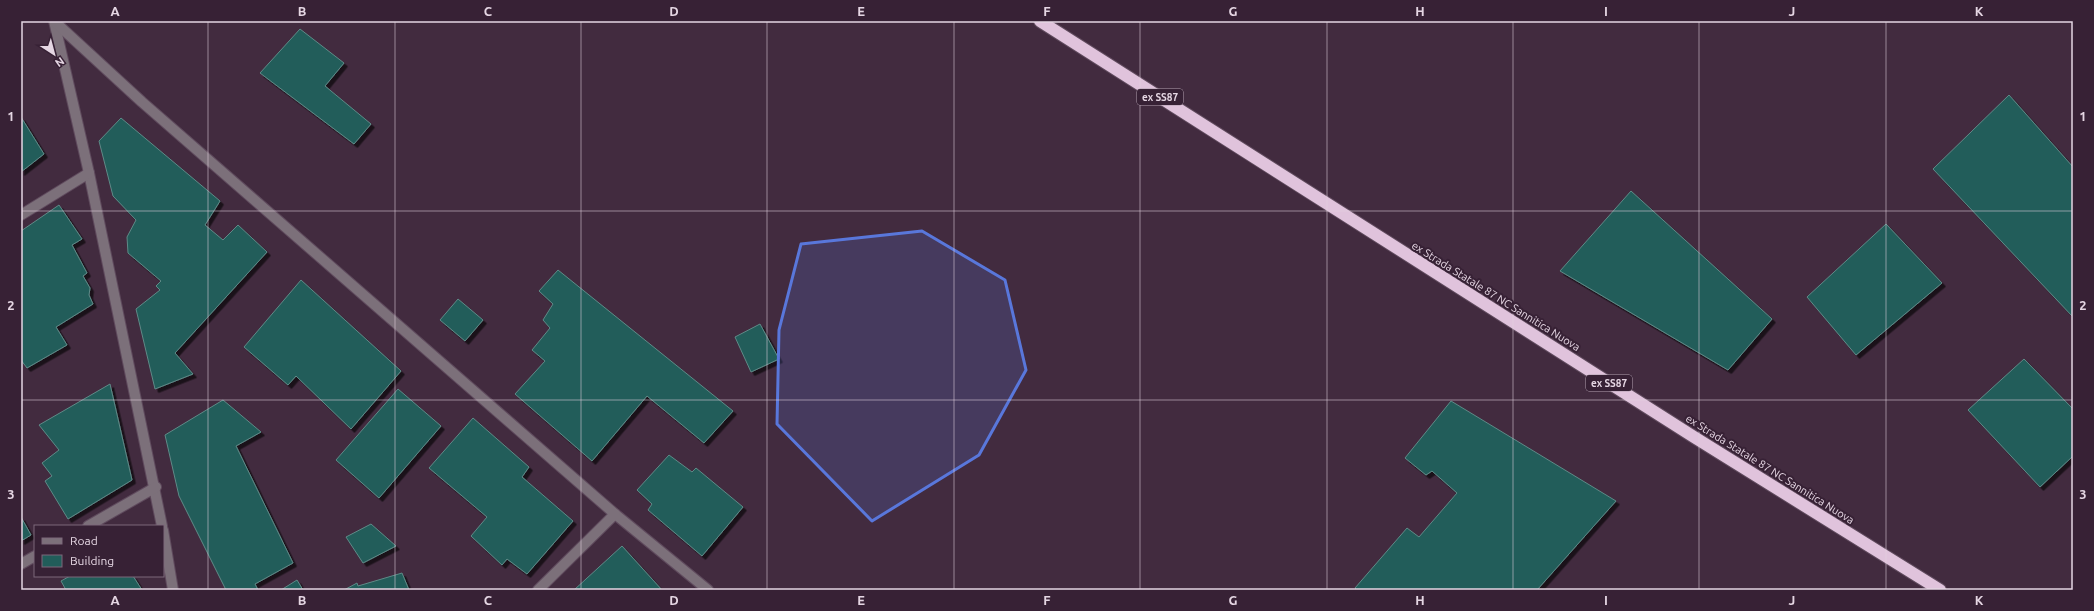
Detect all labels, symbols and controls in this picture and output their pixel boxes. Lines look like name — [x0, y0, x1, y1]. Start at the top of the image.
text: A — [110, 4, 120, 18]
text: B — [298, 4, 307, 18]
text: C — [484, 4, 493, 18]
text: D — [669, 4, 679, 18]
text: E — [857, 4, 865, 18]
text: F — [1043, 4, 1051, 18]
text: G — [1229, 4, 1238, 18]
text: H — [1415, 4, 1425, 18]
text: I — [1604, 4, 1608, 18]
text: J — [1789, 4, 1795, 18]
text: K — [1975, 4, 1984, 18]
north arrow — [34, 34, 74, 74]
text: N — [53, 55, 67, 69]
road number: ex SS87 — [1137, 89, 1183, 105]
text: 1 — [7, 109, 15, 123]
text: 1 — [2079, 109, 2087, 123]
street label: ex Strada Statale 87 NC Sannitica Nuova — [1410, 239, 1582, 353]
text: 2 — [7, 298, 15, 312]
text: 2 — [2079, 298, 2087, 312]
road number: ex SS87 — [1586, 375, 1632, 391]
street label: ex Strada Statale 87 NC Sannitica Nuova — [1684, 412, 1856, 526]
text: 3 — [7, 487, 15, 501]
text: 3 — [2079, 487, 2087, 501]
legend — [34, 525, 164, 577]
text: Road — [70, 534, 98, 547]
text: Building — [70, 554, 114, 567]
text: A — [110, 593, 120, 607]
text: B — [298, 593, 307, 607]
text: C — [484, 593, 493, 607]
text: D — [669, 593, 679, 607]
text: E — [857, 593, 865, 607]
text: F — [1043, 593, 1051, 607]
text: G — [1229, 593, 1238, 607]
text: H — [1415, 593, 1425, 607]
text: I — [1604, 593, 1608, 607]
text: J — [1789, 593, 1795, 607]
text: K — [1975, 593, 1984, 607]

